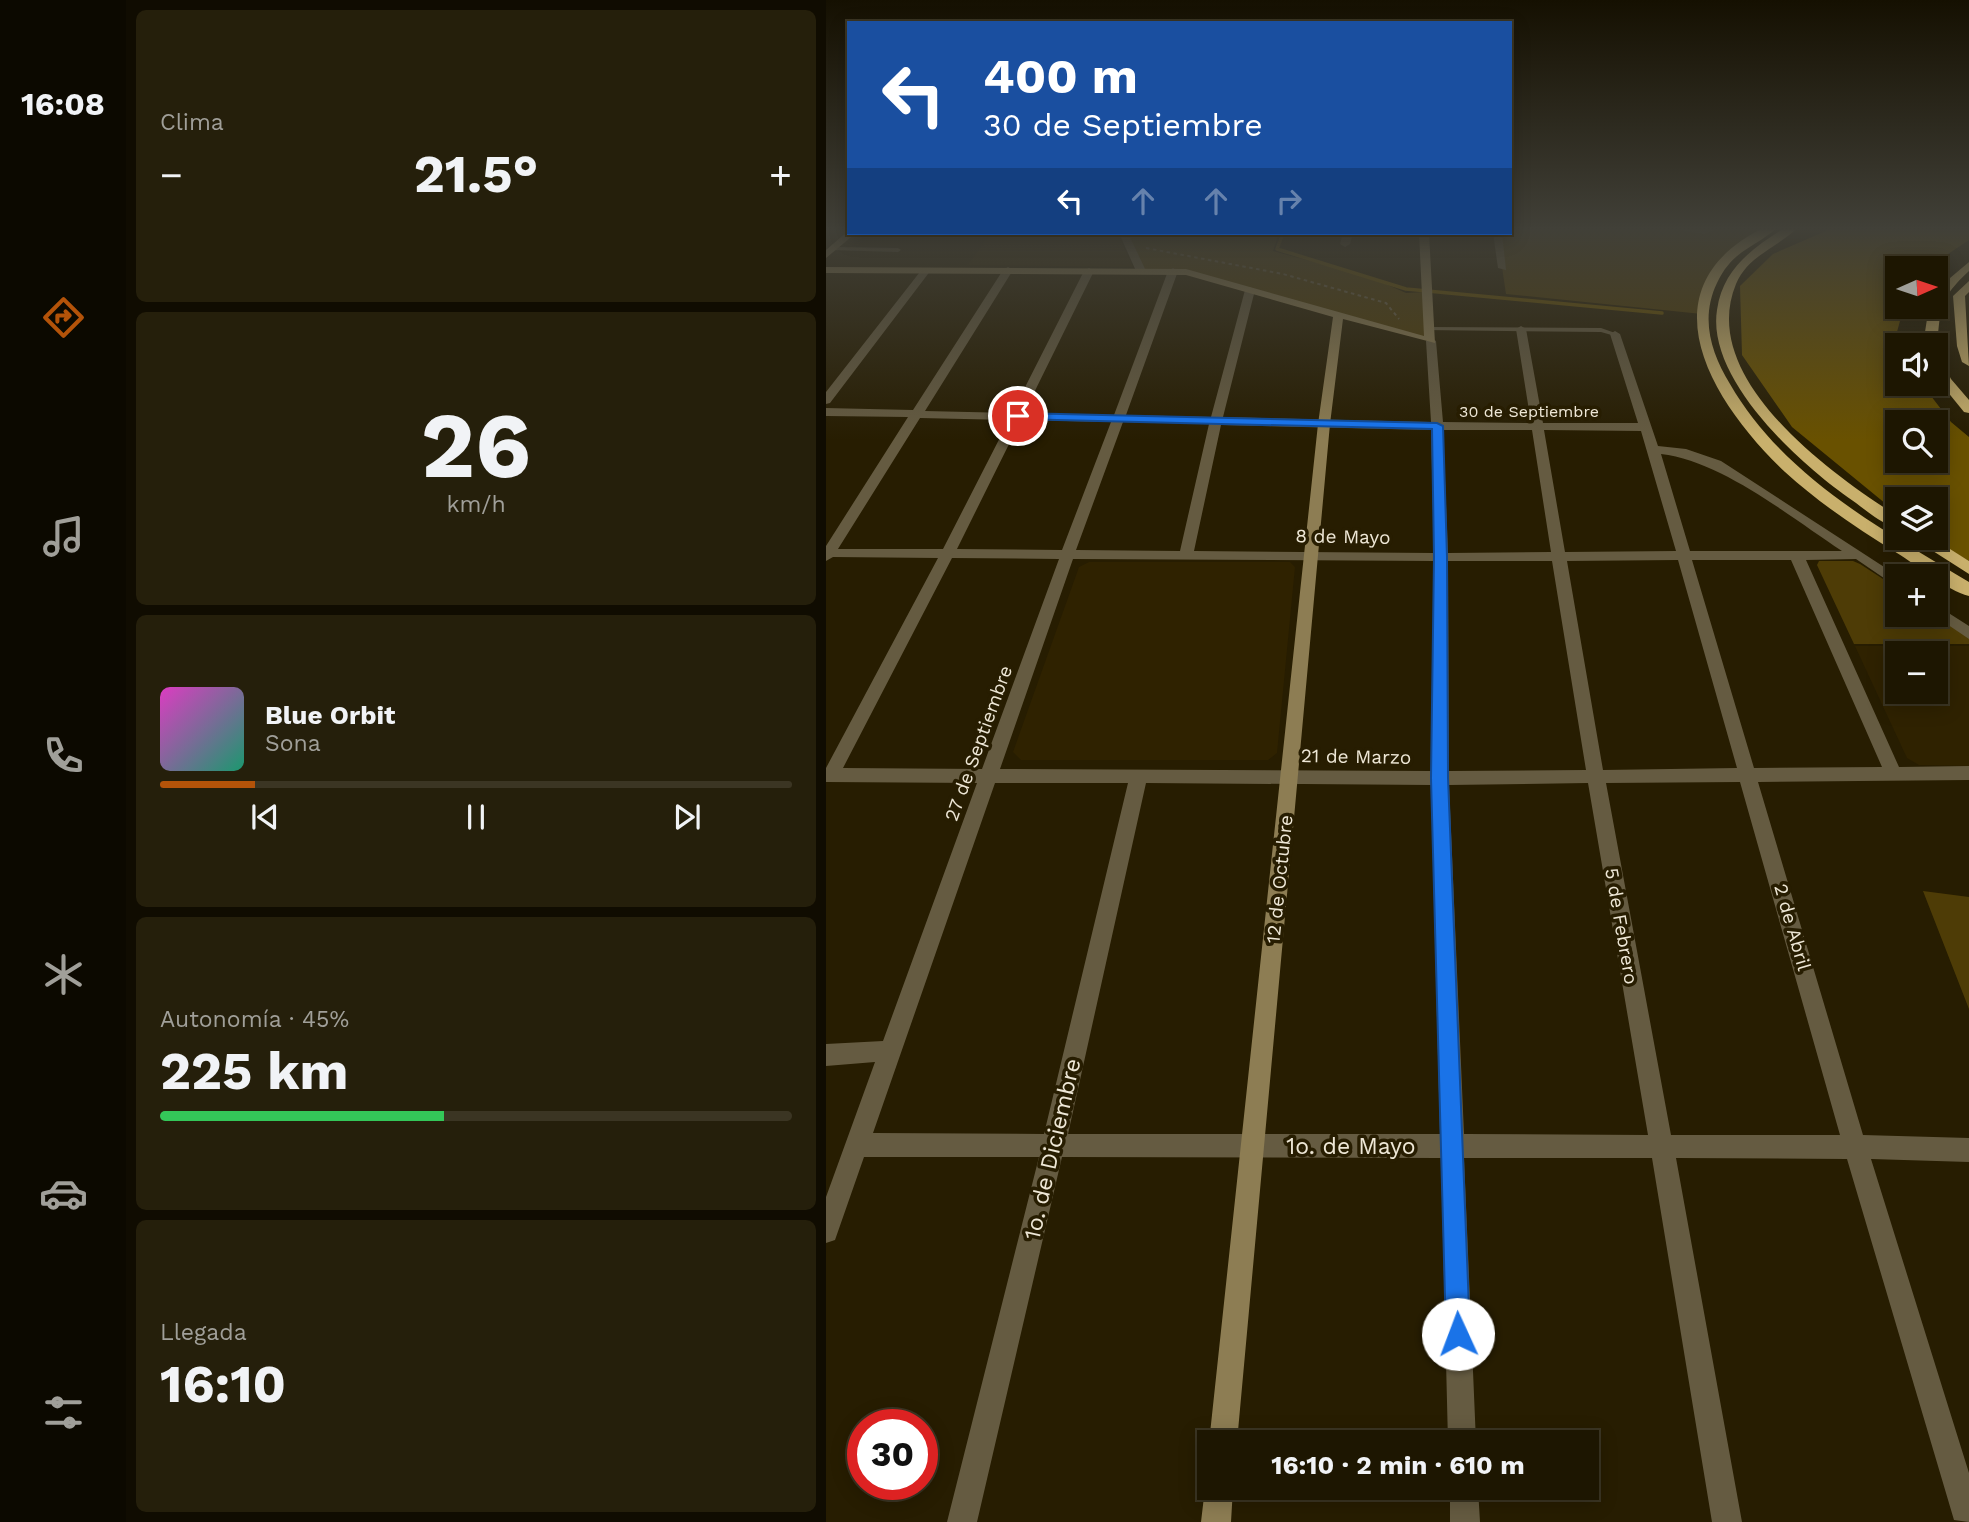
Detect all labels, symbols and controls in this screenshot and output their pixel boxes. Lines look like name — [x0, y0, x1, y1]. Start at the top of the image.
text: 400 m — [983, 47, 1138, 105]
icon: left — [868, 49, 959, 140]
text: 16:08 — [21, 85, 105, 123]
text: 30 de Septiembre — [983, 106, 1263, 144]
text: Clima — [160, 109, 224, 136]
text: 21.5° — [414, 144, 538, 205]
text: − — [160, 153, 183, 197]
text: + — [769, 153, 792, 197]
icon: left — [1051, 182, 1089, 220]
icon: ahead — [1124, 182, 1162, 220]
icon: ahead — [1197, 182, 1235, 220]
icon: right — [1270, 182, 1308, 220]
north arrow — [1885, 256, 1948, 318]
map controls — [1885, 256, 1948, 704]
icon: directions — [39, 293, 88, 342]
button: sound — [1885, 333, 1948, 396]
pin — [988, 386, 1048, 446]
text: 26 — [421, 392, 531, 499]
icon: arrive — [999, 397, 1037, 435]
street label: 30 de Septiembre — [1459, 402, 1599, 421]
button: search — [1885, 410, 1948, 473]
button: layers — [1885, 487, 1948, 550]
text: km/h — [446, 491, 506, 518]
icon: music — [39, 512, 88, 561]
street label: 8 de Mayo — [1295, 524, 1391, 549]
button: + — [1885, 564, 1948, 627]
button: − — [1885, 641, 1948, 704]
street label: 27 de Septiembre — [940, 662, 1017, 824]
text: Blue Orbit — [265, 700, 395, 730]
text: Sona — [265, 730, 321, 757]
icon: phone — [39, 731, 88, 780]
street label: 21 de Marzo — [1301, 744, 1411, 769]
icon: previous — [246, 798, 284, 836]
icon: pause — [457, 798, 495, 836]
icon: next — [668, 798, 706, 836]
street label: 12 de Octubre — [1261, 814, 1298, 944]
street label: 5 de Febrero — [1600, 866, 1643, 986]
street label: 2 de Abril — [1769, 881, 1816, 973]
icon: climate — [39, 950, 88, 999]
text: Autonomía · 45% — [160, 1006, 349, 1033]
text: 225 km — [160, 1041, 348, 1102]
street label: 1o. de Diciembre — [1018, 1056, 1086, 1242]
street label: 1o. de Mayo — [1286, 1133, 1416, 1160]
icon: car — [39, 1169, 88, 1218]
position arrow — [1421, 1297, 1495, 1371]
text: Llegada — [160, 1319, 247, 1346]
text: 16:10 — [160, 1354, 286, 1415]
icon: filters — [39, 1388, 88, 1437]
speed limit sign: 30 — [847, 1409, 938, 1500]
text: 16:10 · 2 min · 610 m — [1271, 1450, 1525, 1480]

